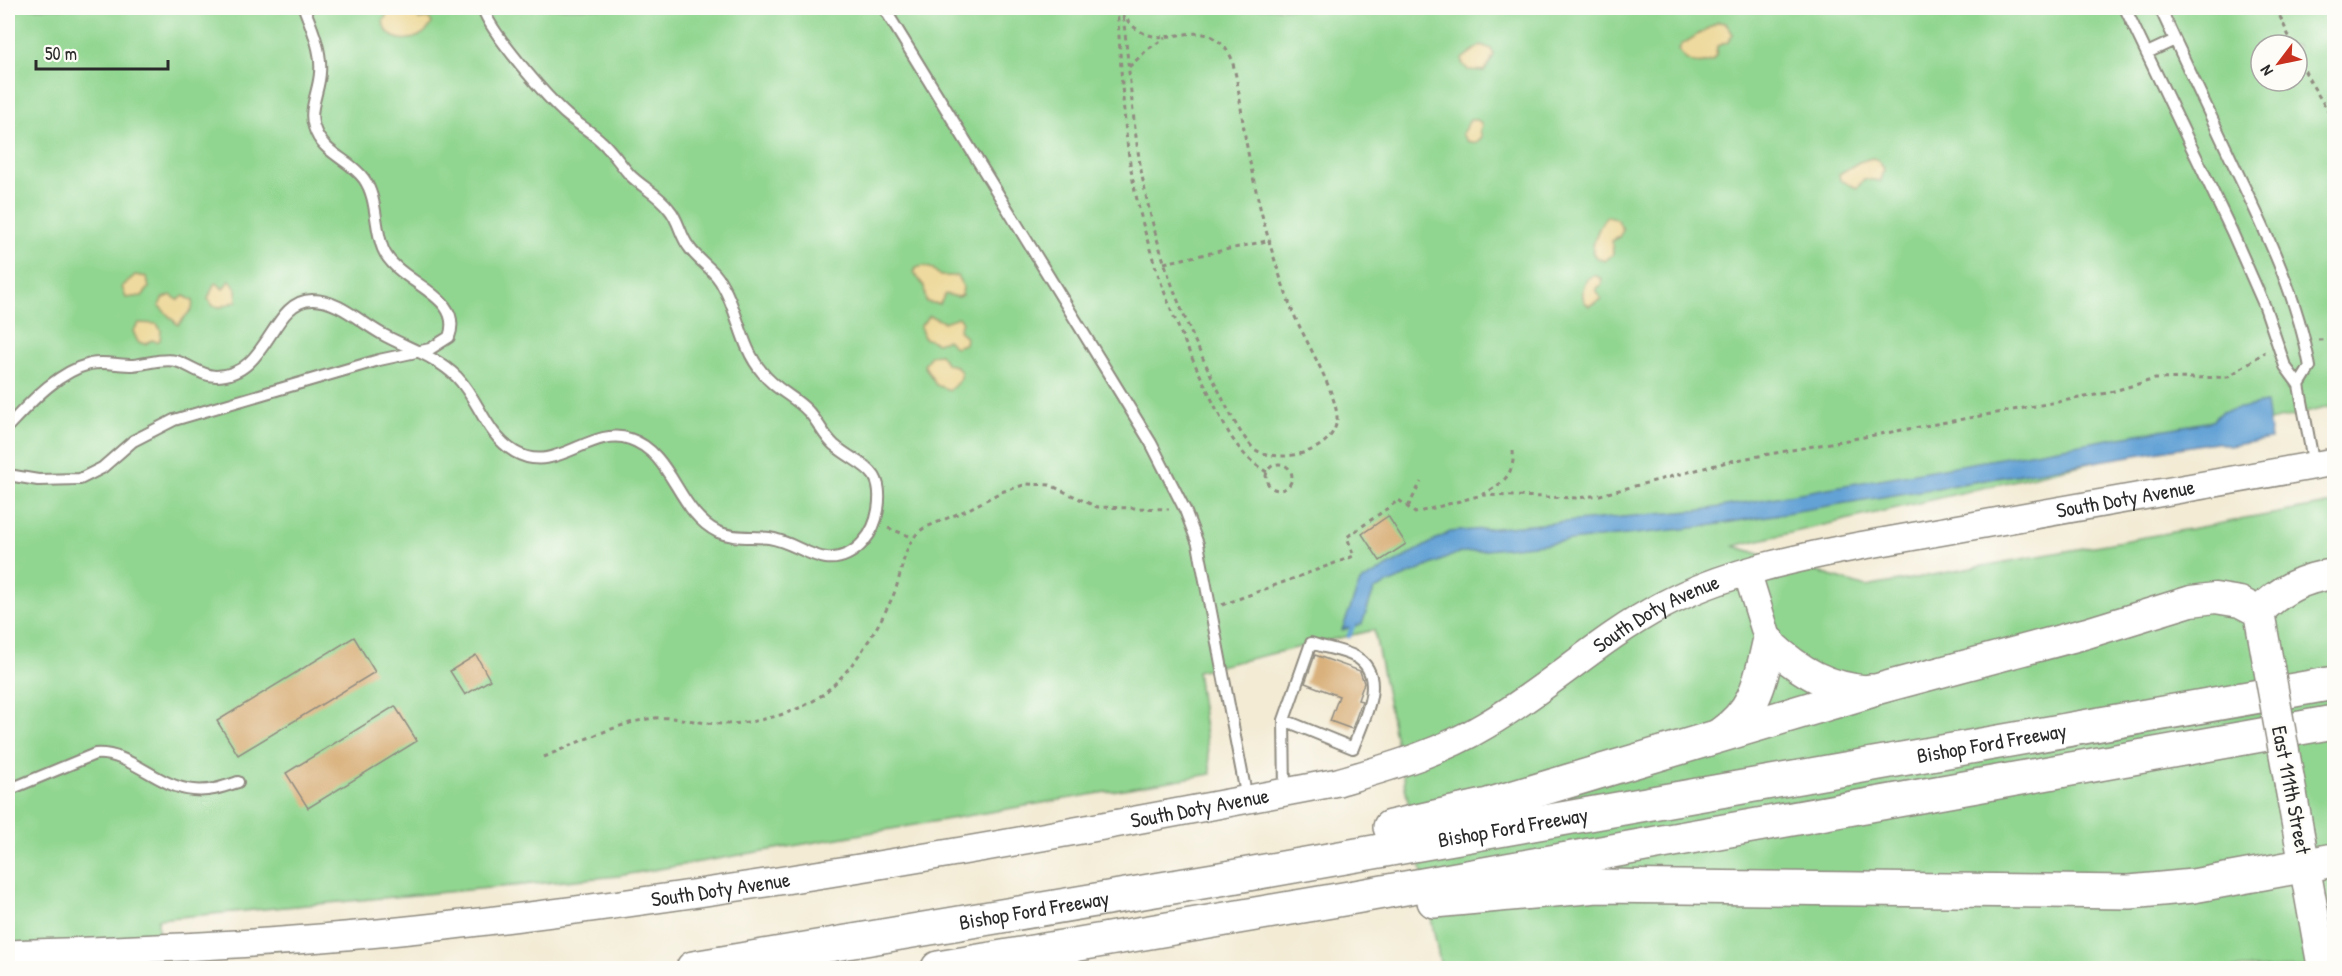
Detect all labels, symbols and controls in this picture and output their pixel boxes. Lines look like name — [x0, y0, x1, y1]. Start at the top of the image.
scale bar — [36, 33, 168, 71]
north arrow — [2249, 33, 2309, 93]
text: 50 m — [45, 41, 77, 66]
text: N — [2254, 61, 2278, 80]
street label: South Doty Avenue — [2054, 472, 2197, 525]
street label: South Doty Avenue — [1587, 567, 1723, 659]
street label: Bishop Ford Freeway — [1914, 715, 2069, 770]
street label: East 111th Street — [2265, 723, 2318, 857]
street label: South Doty Avenue — [1128, 781, 1271, 835]
street label: Bishop Ford Freeway — [1436, 800, 1590, 854]
street label: South Doty Avenue — [649, 864, 792, 914]
street label: Bishop Ford Freeway — [957, 883, 1111, 937]

